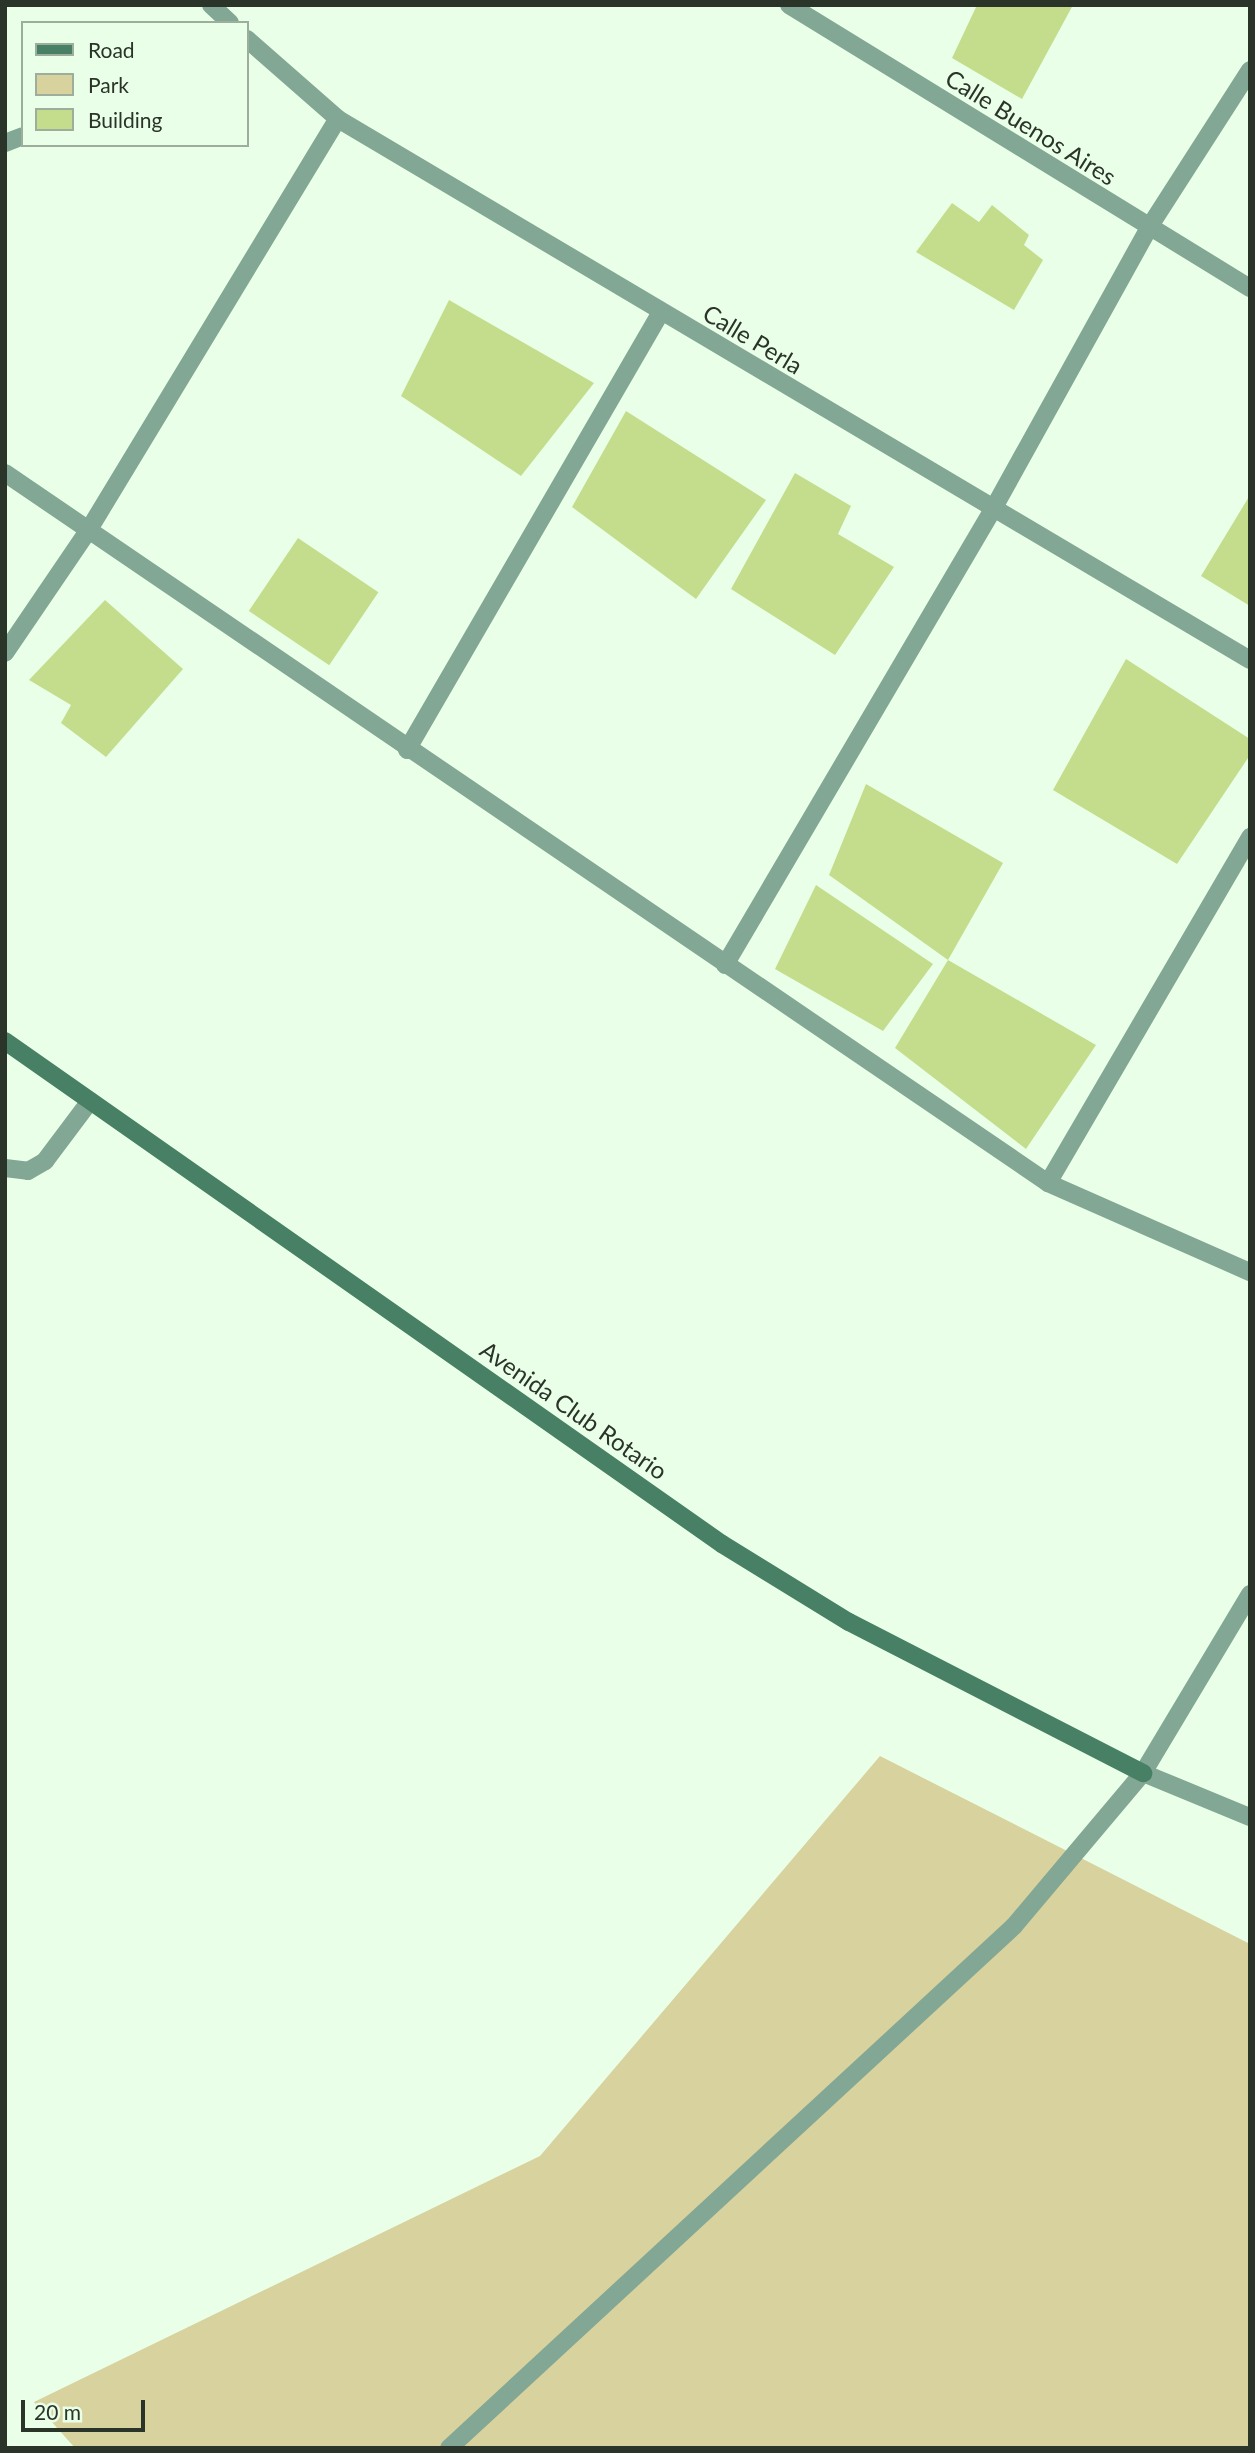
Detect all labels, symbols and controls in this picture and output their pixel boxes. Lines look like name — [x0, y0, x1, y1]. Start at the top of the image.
legend — [21, 21, 248, 147]
text: Road — [88, 37, 135, 62]
street label: Calle Buenos Aires — [940, 63, 1122, 191]
text: Park — [88, 72, 129, 97]
text: Building — [88, 107, 163, 132]
street label: Calle Perla — [698, 298, 808, 380]
street label: Avenida Club Rotario — [475, 1335, 673, 1485]
scale bar — [24, 2386, 149, 2430]
text: 20 m — [34, 2399, 81, 2424]

